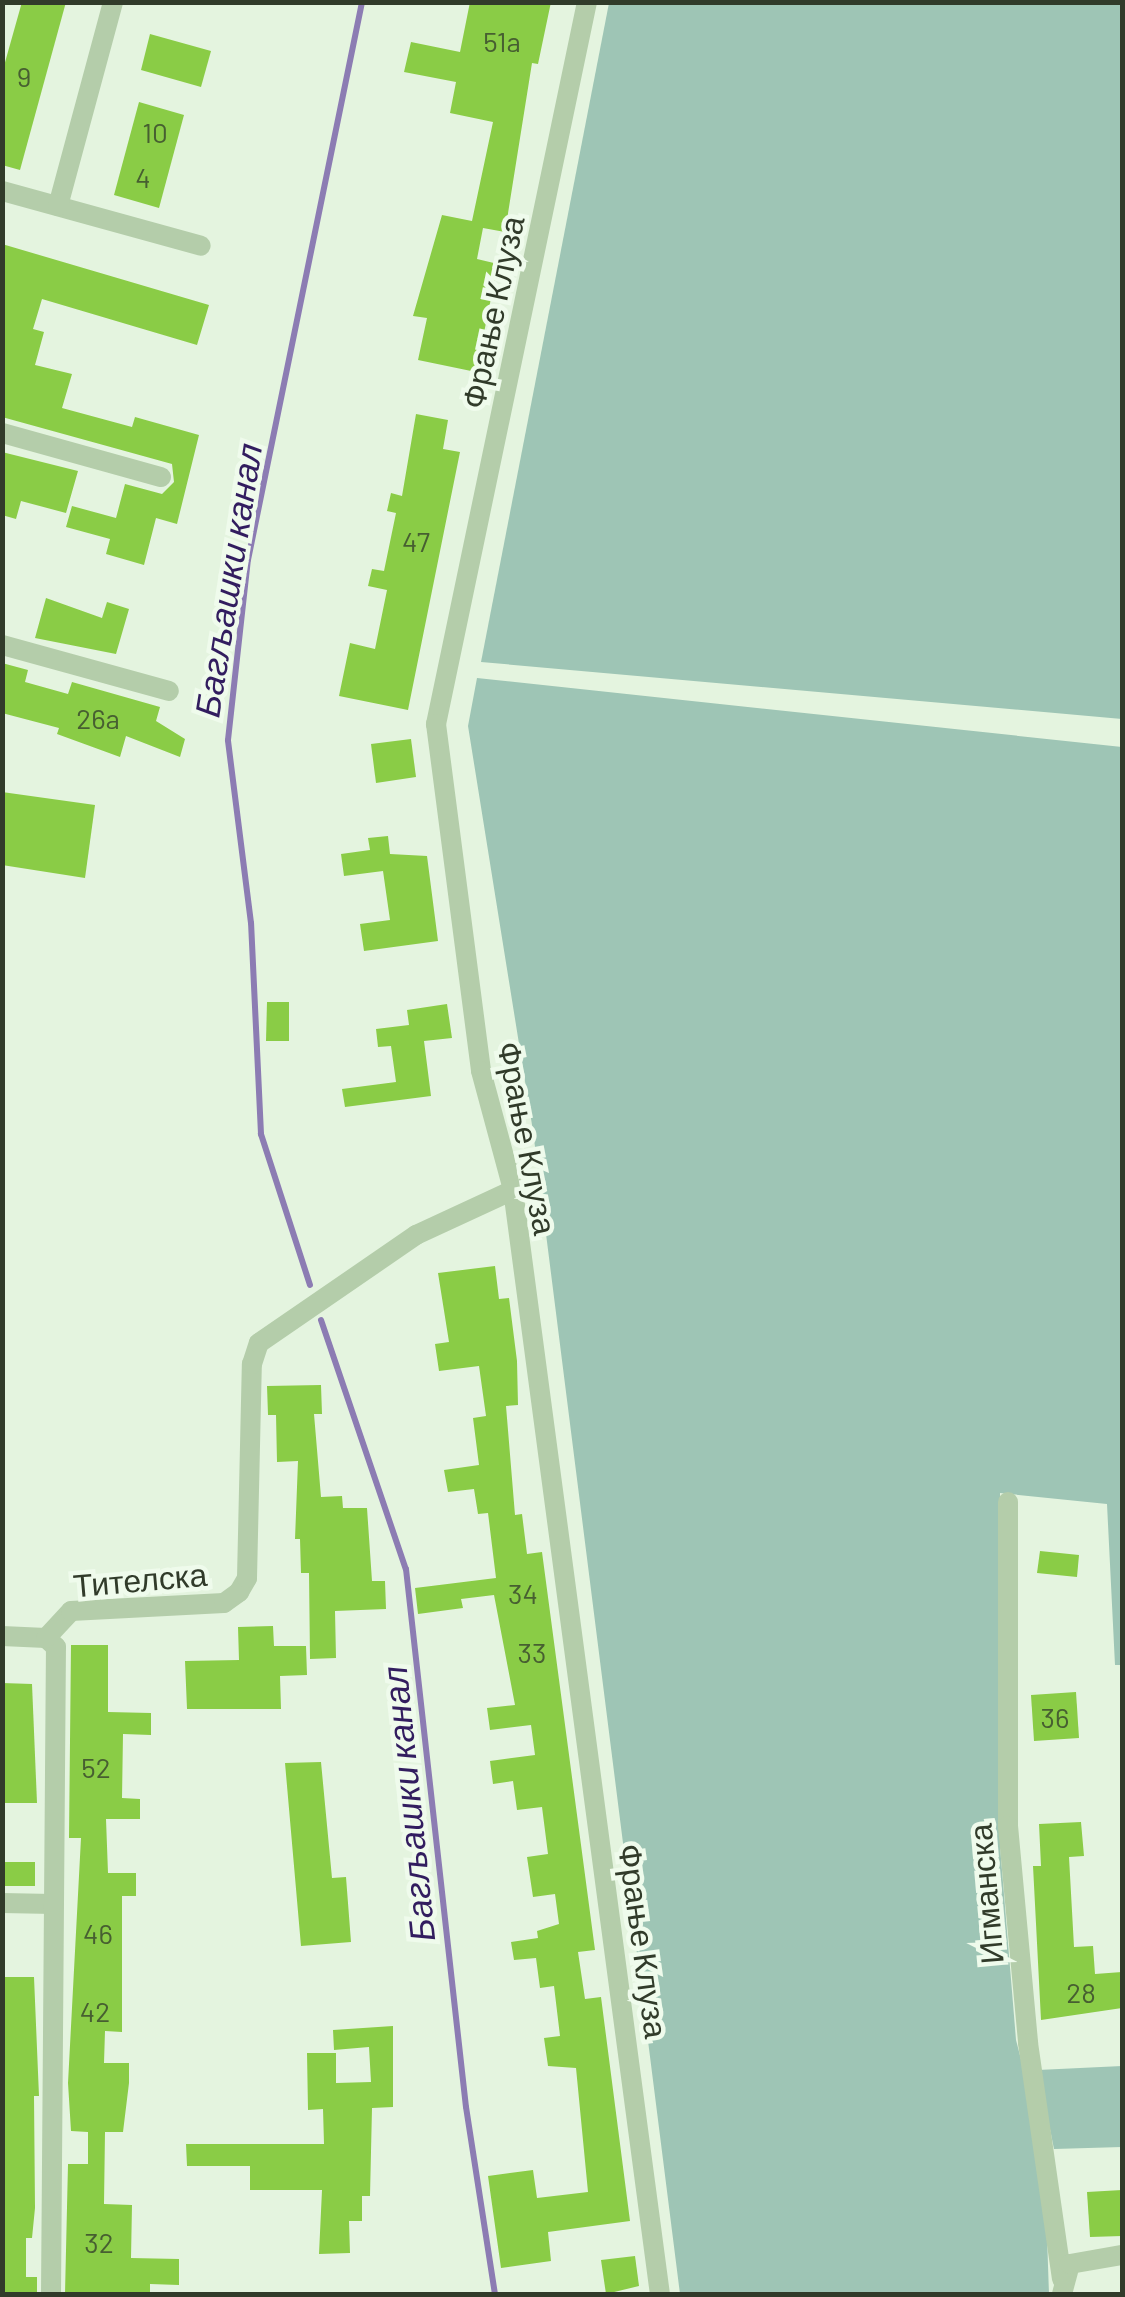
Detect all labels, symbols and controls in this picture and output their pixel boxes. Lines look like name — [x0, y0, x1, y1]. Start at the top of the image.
house number: 51a — [483, 24, 521, 58]
house number: 9 — [17, 59, 31, 93]
house number: 10 — [142, 115, 168, 149]
house number: 4 — [135, 160, 151, 194]
street label: Фрање Клуза — [453, 212, 531, 412]
water label: Багљашки канал — [185, 440, 269, 720]
house number: 47 — [402, 524, 430, 558]
house number: 26a — [76, 701, 120, 735]
street label: Фрање Клуза — [490, 1038, 566, 1238]
street label: Тителска — [71, 1554, 209, 1604]
house number: 34 — [508, 1576, 538, 1610]
house number: 33 — [518, 1635, 546, 1669]
water label: Багљашки канал — [372, 1664, 442, 1944]
house number: 36 — [1041, 1700, 1069, 1734]
house number: 52 — [81, 1750, 111, 1784]
street label: Игманска — [960, 1822, 1010, 1966]
street label: Фрање Клуза — [611, 1841, 677, 2041]
house number: 46 — [83, 1916, 113, 1950]
house number: 28 — [1066, 1975, 1096, 2009]
house number: 42 — [80, 1994, 110, 2028]
house number: 32 — [84, 2225, 114, 2259]

